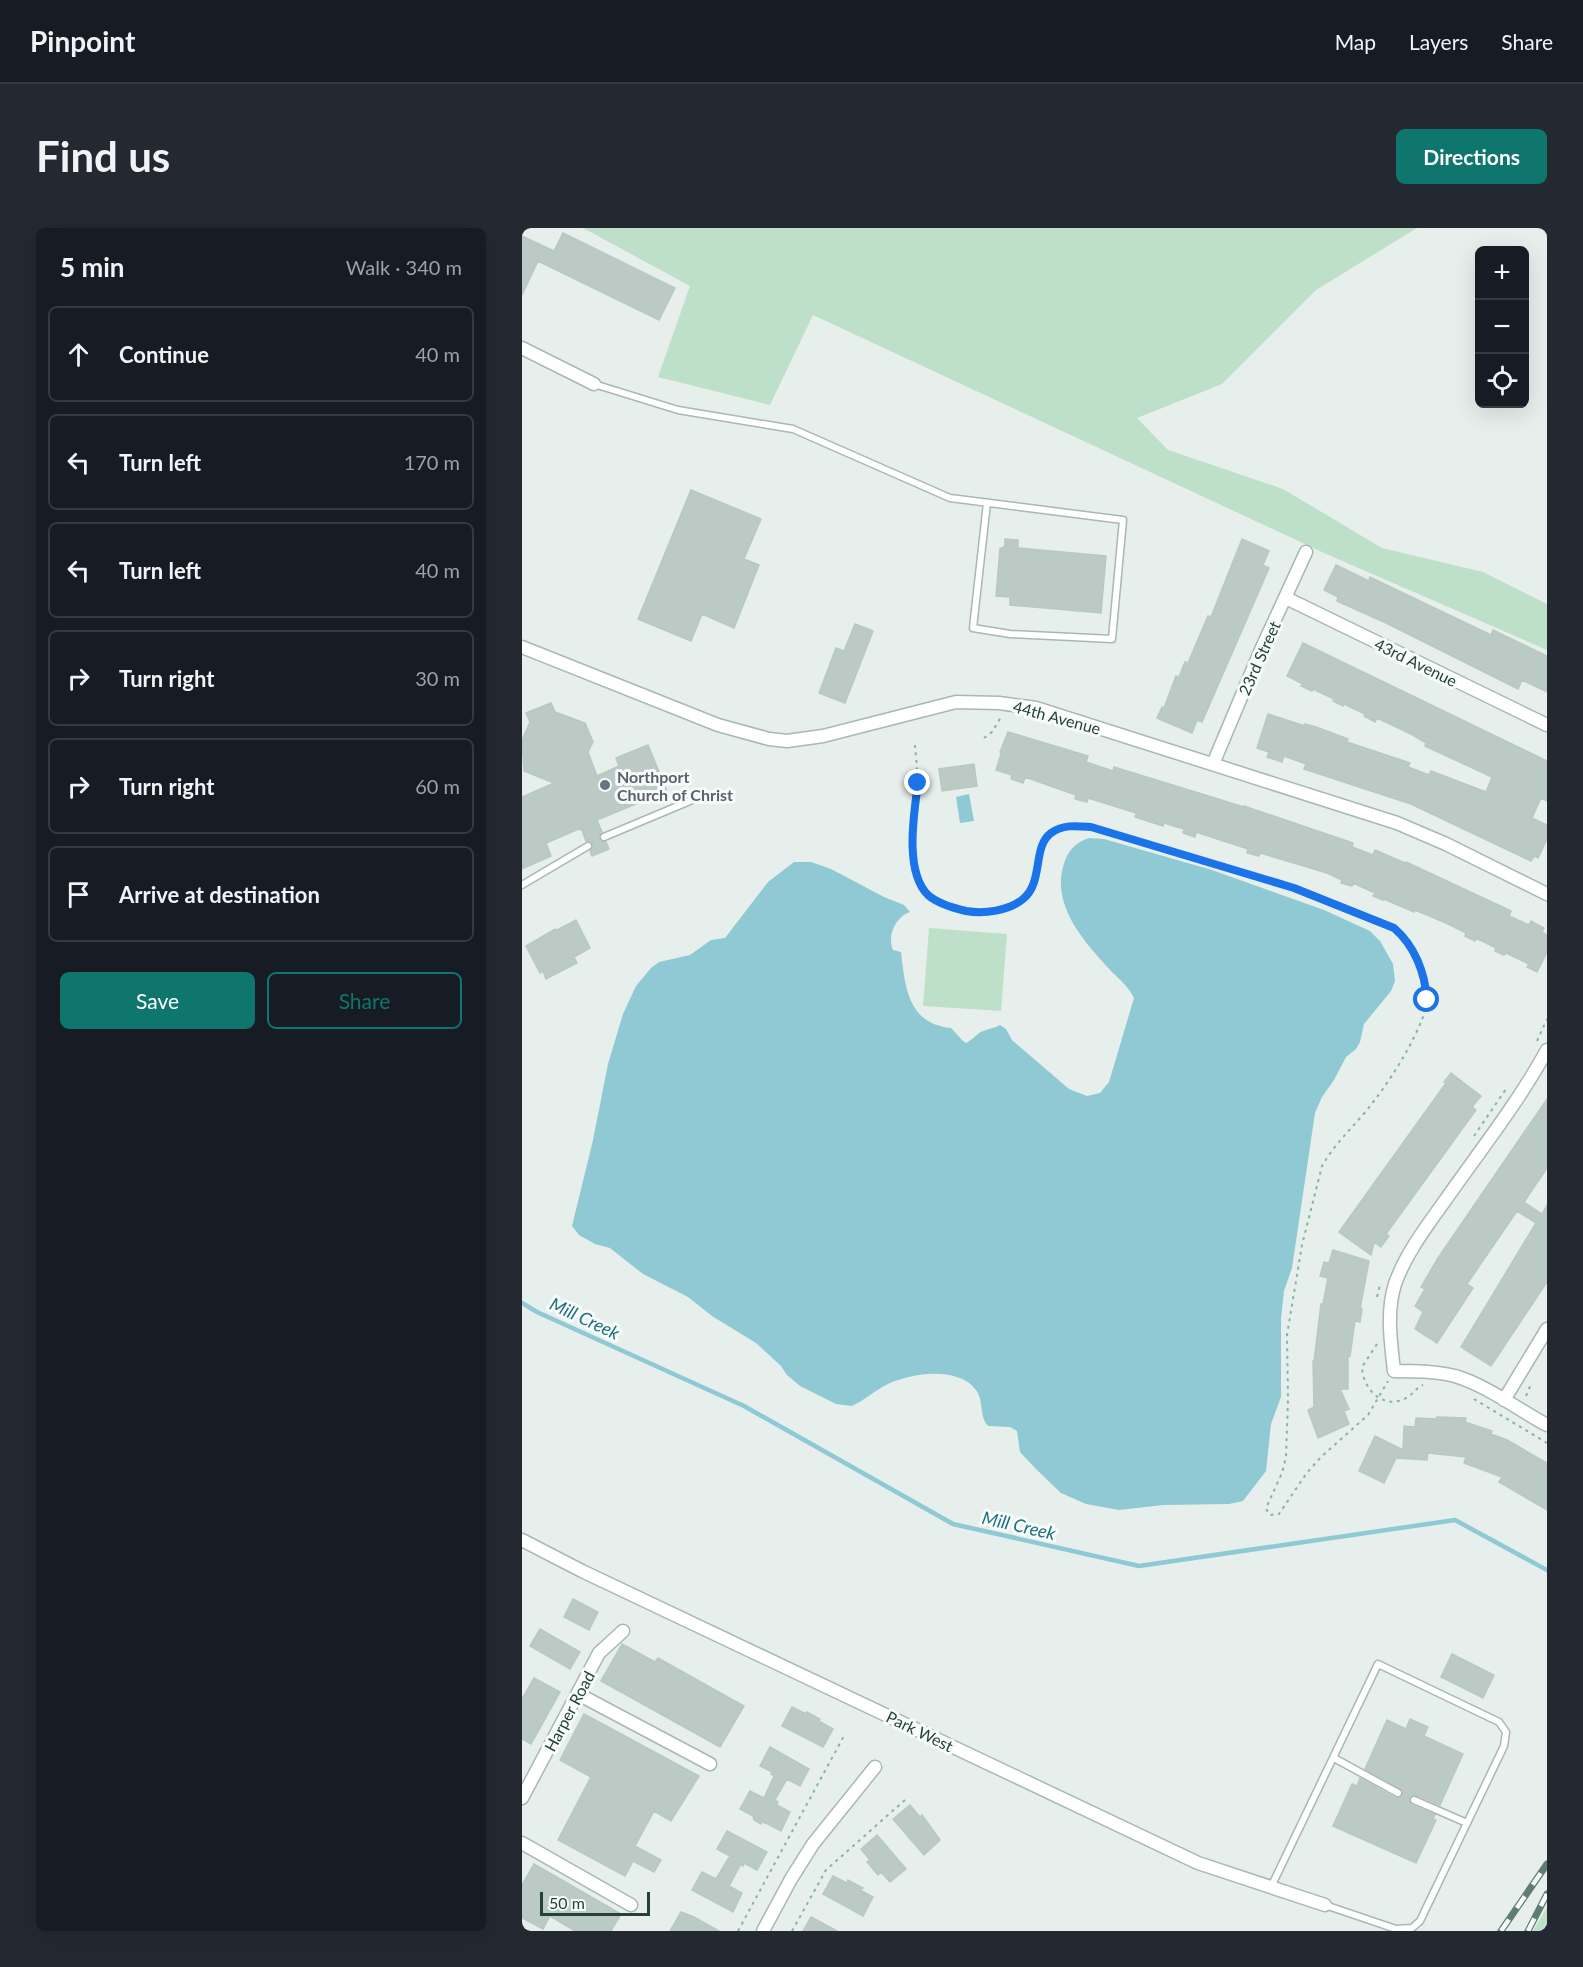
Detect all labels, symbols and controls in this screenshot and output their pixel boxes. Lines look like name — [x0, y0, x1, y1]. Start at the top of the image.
text: Pinpoint — [30, 24, 135, 58]
text: Map — [1335, 29, 1376, 54]
text: Layers — [1409, 29, 1468, 54]
text: Share — [1501, 29, 1553, 54]
button: Directions — [1396, 129, 1547, 184]
text: Find us — [36, 131, 170, 181]
map controls — [1475, 246, 1529, 408]
button: + — [1475, 246, 1529, 300]
text: 5 min — [60, 251, 124, 283]
text: Walk · 340 m — [346, 255, 462, 279]
button: − — [1475, 300, 1529, 354]
icon: ahead — [62, 338, 95, 371]
text: Continue — [119, 341, 209, 368]
text: 40 m — [415, 342, 460, 366]
button: locate — [1475, 354, 1529, 408]
icon: left — [62, 446, 95, 479]
text: Turn left — [119, 449, 201, 476]
text: 170 m — [404, 450, 460, 474]
icon: left — [62, 554, 95, 587]
text: Turn left — [119, 557, 201, 584]
text: 40 m — [415, 558, 460, 582]
street label: 23rd Street — [1234, 618, 1284, 698]
street label: 43rd Avenue — [1372, 634, 1460, 690]
icon: right — [62, 662, 95, 695]
text: Turn right — [119, 665, 214, 692]
text: 30 m — [415, 666, 460, 690]
street label: 44th Avenue — [1011, 696, 1103, 738]
place label: Northport Church of Christ — [617, 767, 733, 804]
route end — [904, 769, 930, 795]
icon: right — [62, 770, 95, 803]
text: Turn right — [119, 773, 214, 800]
text: 60 m — [415, 774, 460, 798]
marker: Northport Church of Christ — [598, 778, 612, 792]
icon: arrive — [62, 878, 95, 911]
text: Arrive at destination — [119, 881, 320, 908]
button: Save — [60, 972, 255, 1029]
button: Share — [267, 972, 462, 1029]
route start — [1413, 986, 1439, 1012]
water label: Mill Creek — [547, 1292, 624, 1344]
water label: Mill Creek — [980, 1506, 1058, 1544]
street label: Harper Road — [540, 1668, 598, 1754]
street label: Park West — [884, 1707, 957, 1755]
scale bar — [540, 1889, 650, 1916]
text: 50 m — [549, 1893, 585, 1912]

